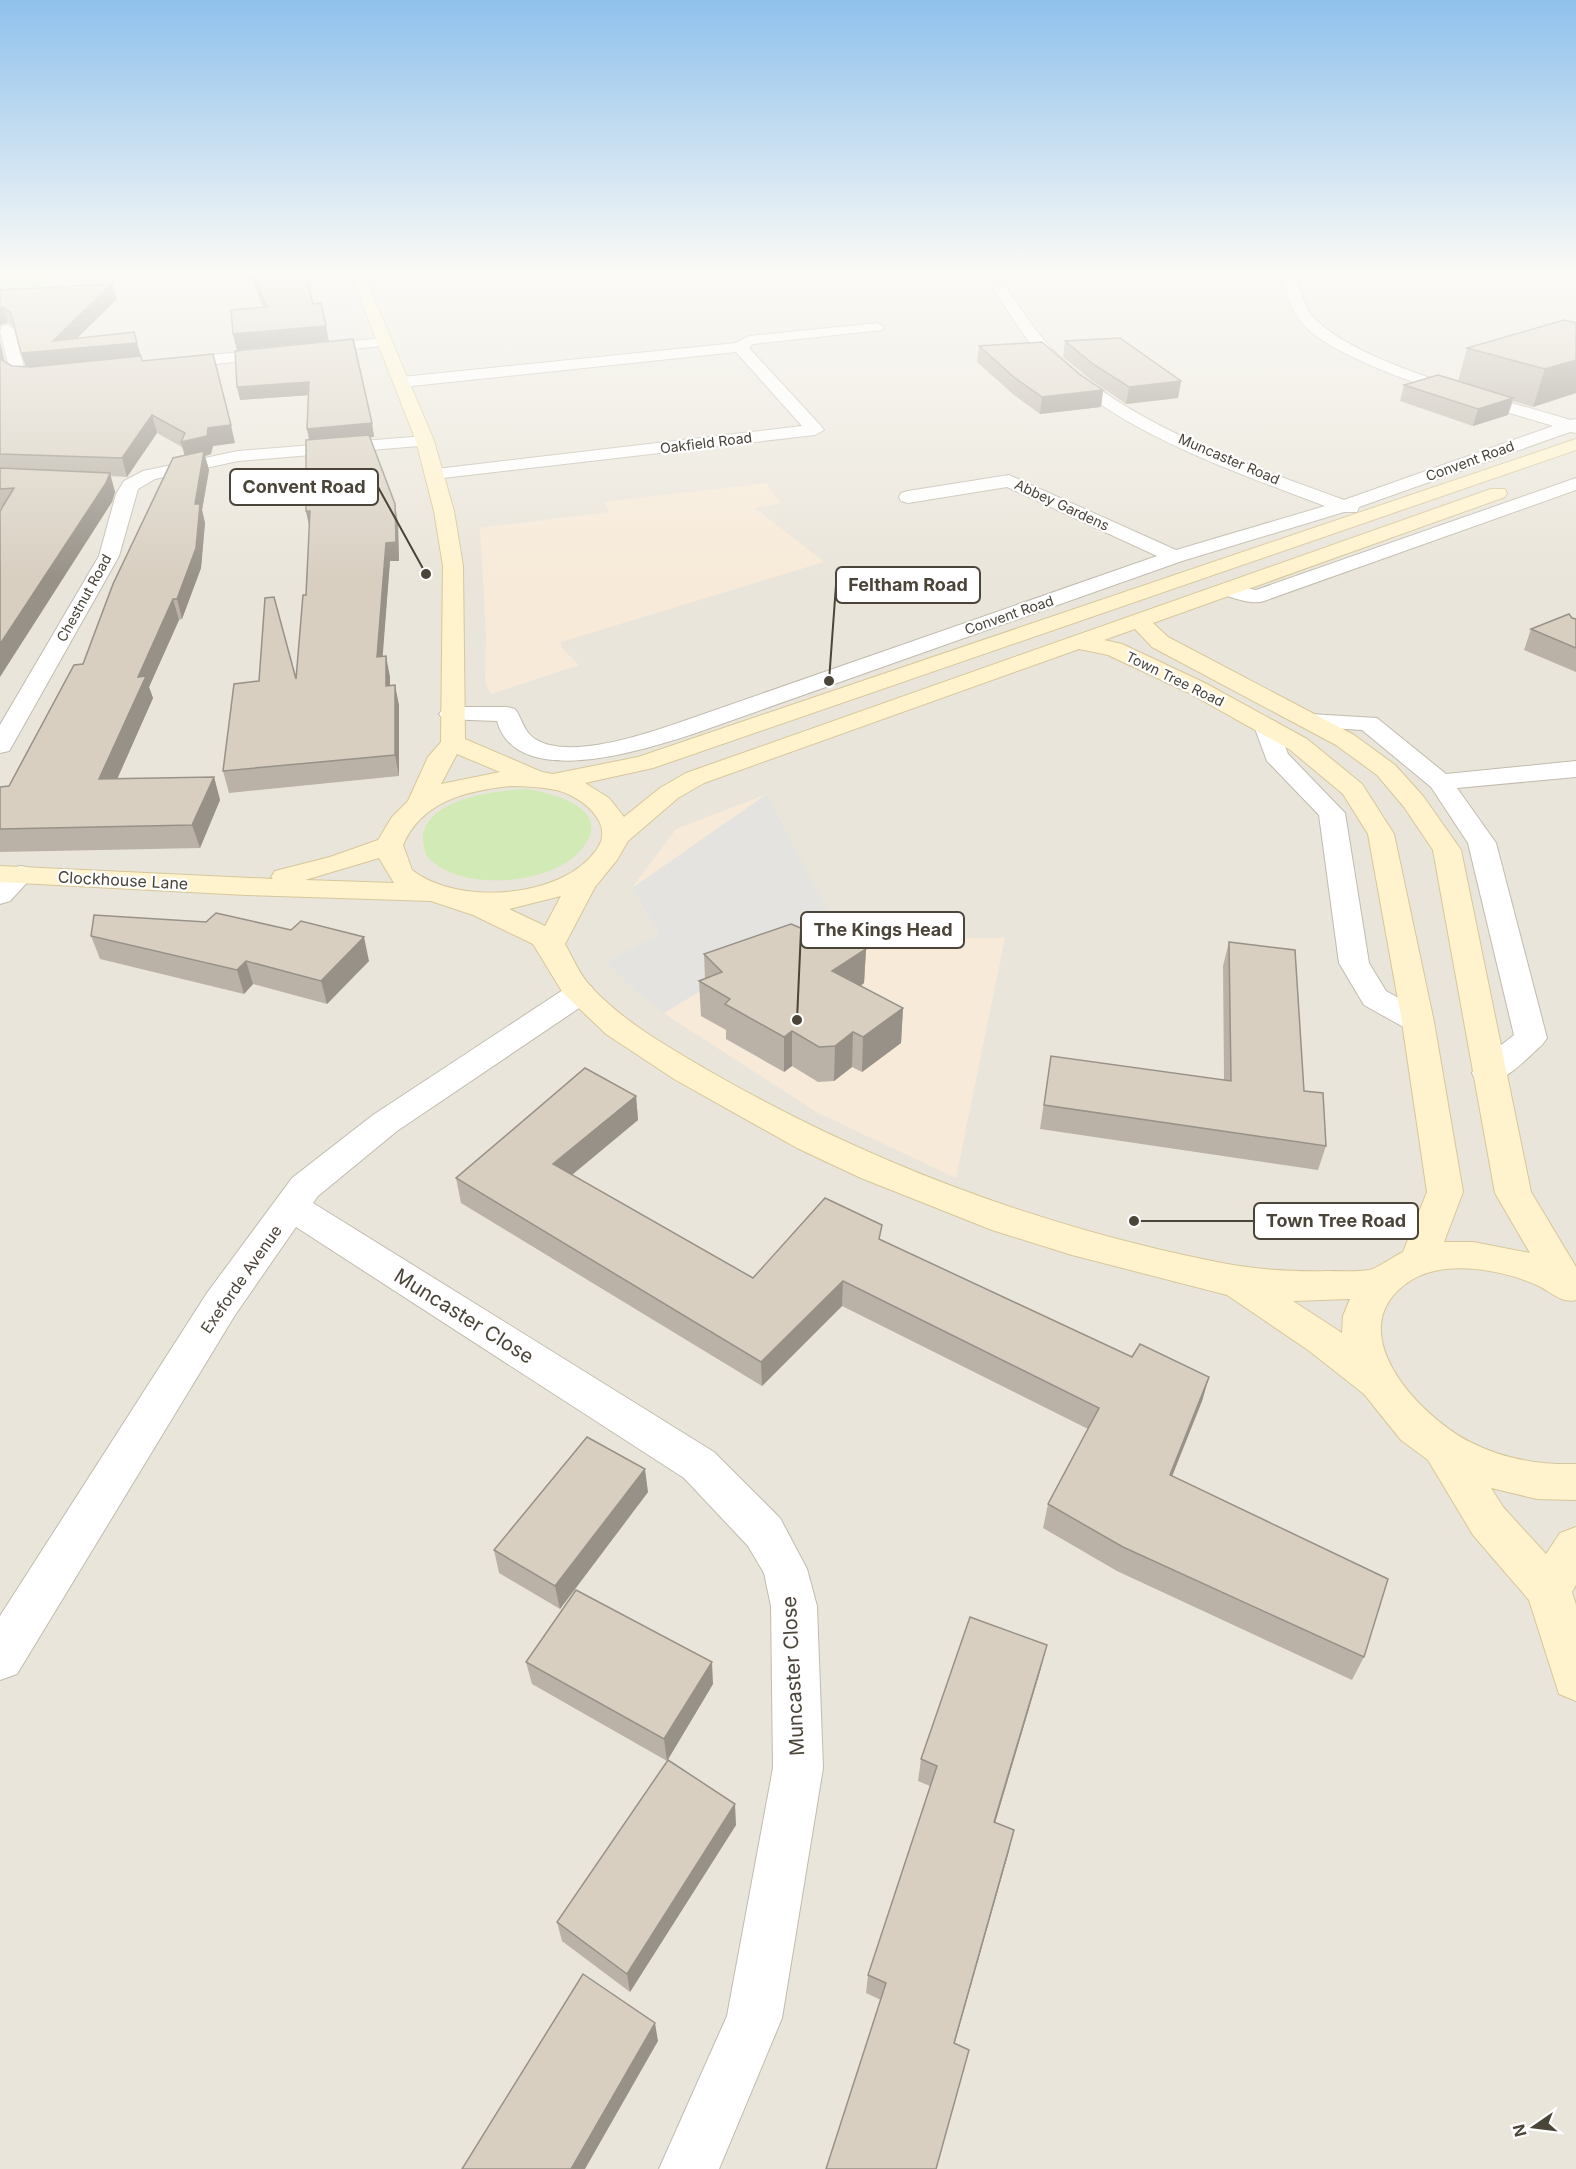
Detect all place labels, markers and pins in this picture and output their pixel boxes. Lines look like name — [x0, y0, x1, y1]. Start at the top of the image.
callout: Convent Road — [230, 469, 378, 505]
callout: Feltham Road — [836, 567, 980, 603]
callout: The Kings Head — [801, 912, 964, 948]
callout: Town Tree Road — [1254, 1203, 1418, 1239]

